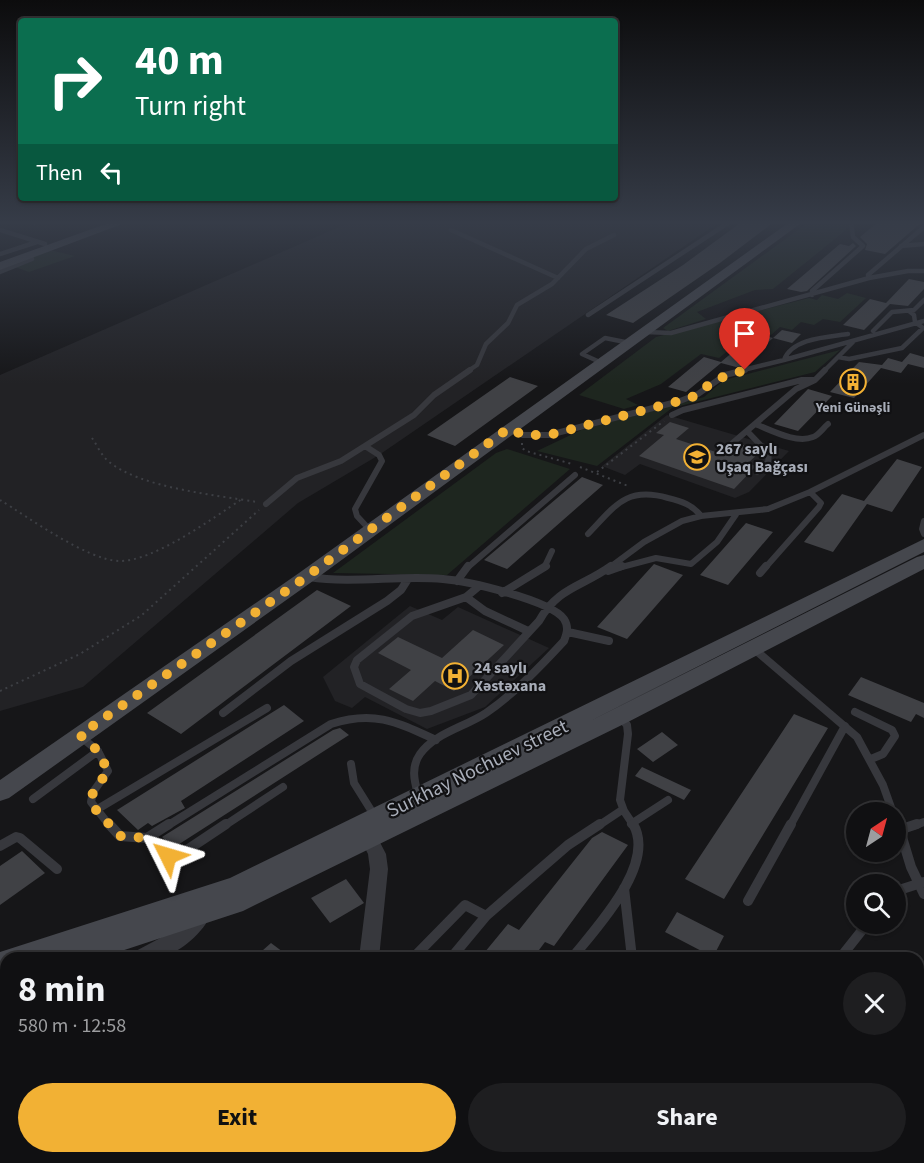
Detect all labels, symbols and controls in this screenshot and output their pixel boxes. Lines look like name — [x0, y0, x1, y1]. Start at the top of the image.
text: 40 m — [135, 31, 224, 91]
icon: right — [36, 42, 114, 120]
text: Turn right — [135, 87, 246, 126]
icon: left — [95, 156, 128, 189]
text: Then — [36, 157, 83, 189]
pin — [719, 308, 770, 370]
icon: arrive — [728, 317, 761, 350]
building icon: Yeni Günəşli — [838, 367, 868, 397]
place label: Yeni Günəşli — [815, 398, 890, 418]
place label: 267 saylı Uşaq Bağçası — [716, 438, 808, 478]
school or university icon: 267 saylı Uşaq Bağçası — [682, 442, 712, 472]
place label: 24 saylı Xəstəxana — [474, 657, 546, 697]
hospital icon: 24 saylı Xəstəxana — [440, 661, 470, 691]
street label: Surkhay Nochuev street — [382, 713, 573, 825]
north arrow — [846, 802, 906, 862]
map controls — [846, 802, 906, 934]
position arrow — [136, 824, 200, 888]
button: search — [846, 874, 906, 934]
text: 8 min — [18, 964, 106, 1015]
button: close — [843, 972, 906, 1035]
text: 580 m · 12:58 — [18, 1012, 126, 1040]
button: Exit — [18, 1083, 456, 1152]
button: Share — [468, 1083, 906, 1152]

